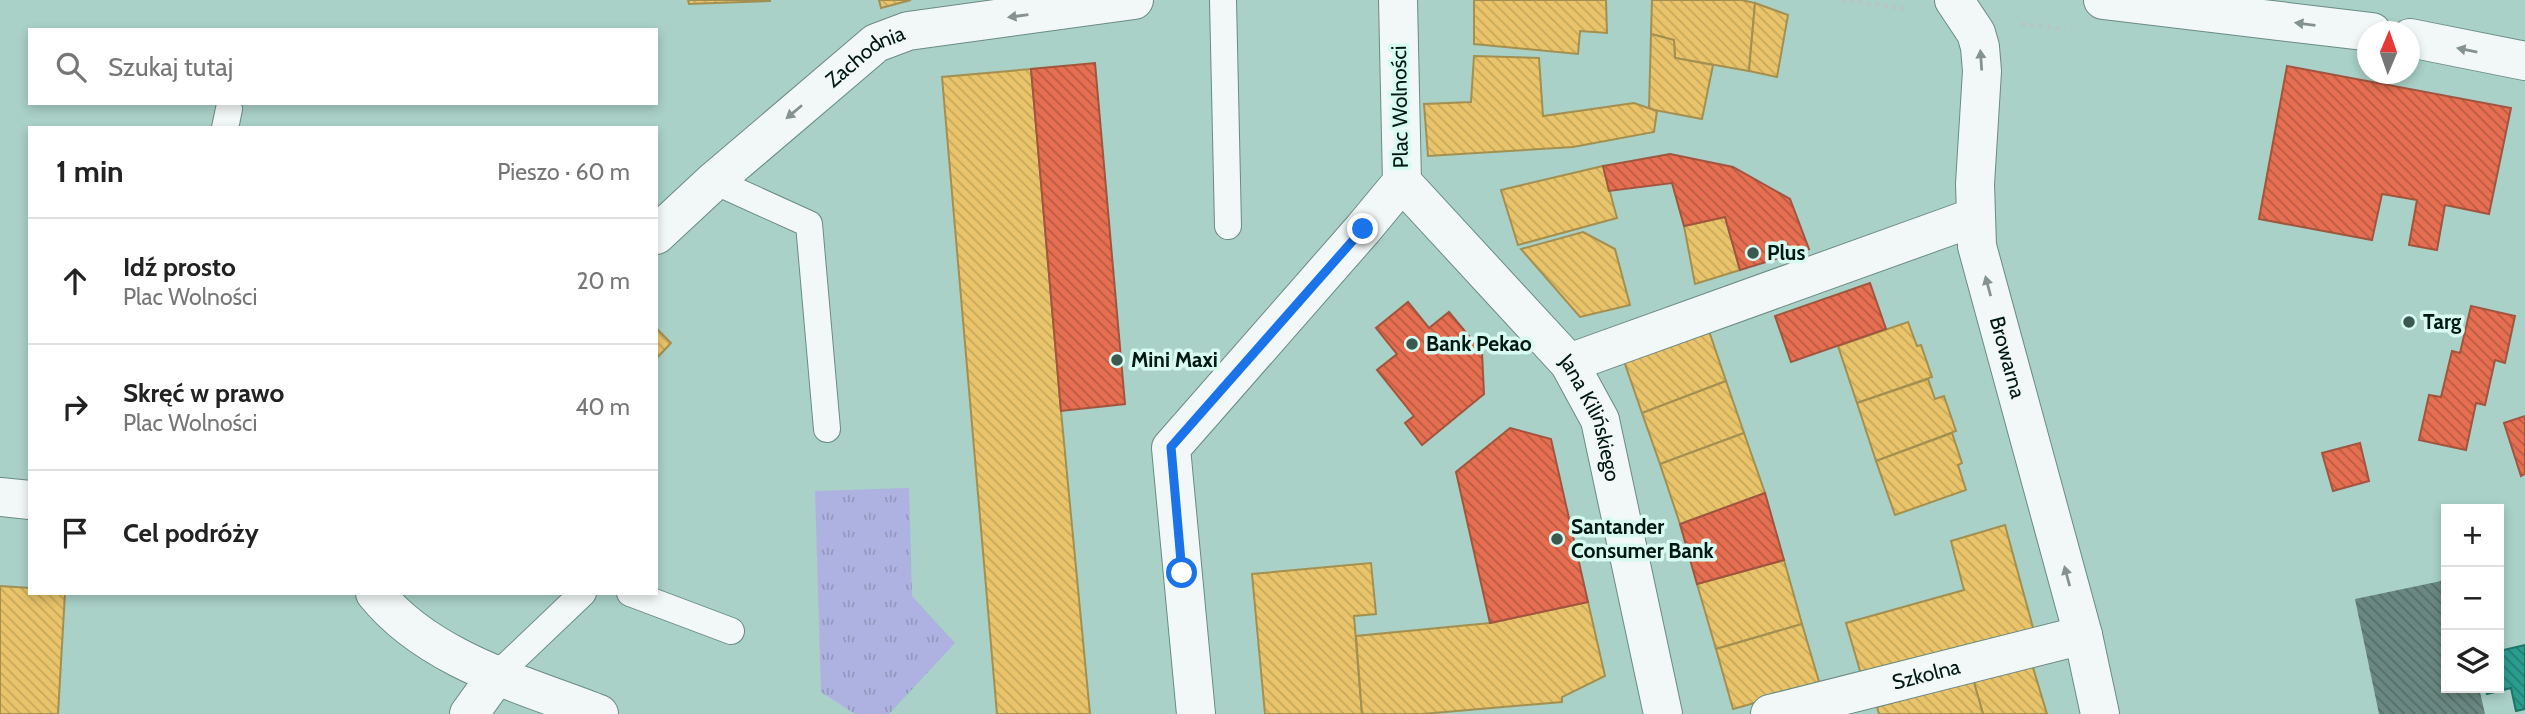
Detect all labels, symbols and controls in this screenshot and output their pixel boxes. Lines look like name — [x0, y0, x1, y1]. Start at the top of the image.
one-way arrow — [1007, 11, 1029, 22]
one-way arrow — [2293, 18, 2315, 29]
street label: Zachodnia — [820, 20, 908, 92]
north arrow — [2357, 21, 2420, 84]
search box — [28, 28, 658, 105]
one-way arrow — [2456, 44, 2478, 55]
street label: Plac Wolności — [1386, 45, 1413, 169]
icon: search — [52, 48, 90, 86]
one-way arrow — [1975, 49, 1986, 71]
text: Szukaj tutaj — [108, 51, 233, 83]
one-way arrow — [786, 104, 803, 119]
text: 1 min — [56, 153, 124, 190]
text: Pieszo · 60 m — [497, 158, 630, 186]
route end — [1347, 213, 1378, 244]
place label: Plus — [1767, 240, 1805, 265]
marker: Plus — [1745, 245, 1761, 261]
text: Idź prosto — [123, 251, 236, 283]
icon: ahead — [56, 262, 94, 300]
text: 20 m — [577, 267, 630, 295]
one-way arrow — [1982, 274, 1993, 296]
text: Plac Wolności — [123, 283, 257, 311]
place label: Targ — [2423, 309, 2462, 334]
street label: Browarna — [1985, 313, 2031, 401]
marker: Targ — [2401, 314, 2417, 330]
place label: Bank Pekao — [1426, 331, 1532, 356]
marker: Bank Pekao — [1404, 336, 1420, 352]
place label: Mini Maxi — [1131, 347, 1218, 372]
street label: Jana Kilińskiego — [1554, 348, 1626, 484]
marker: Mini Maxi — [1109, 352, 1125, 368]
text: Skręć w prawo — [123, 377, 284, 409]
icon: right — [56, 388, 94, 426]
text: 40 m — [575, 393, 630, 421]
text: Plac Wolności — [123, 409, 257, 437]
map controls — [2441, 504, 2504, 693]
button: + — [2441, 504, 2504, 567]
icon: arrive — [56, 514, 94, 552]
place label: Santander Consumer Bank — [1571, 514, 1715, 563]
text: Cel podróży — [123, 517, 259, 549]
marker: Santander Consumer Bank — [1549, 531, 1565, 547]
route start — [1166, 557, 1197, 588]
one-way arrow — [2061, 565, 2072, 587]
button: − — [2441, 567, 2504, 630]
button: layers — [2441, 630, 2504, 693]
street label: Szkolna — [1889, 654, 1963, 695]

